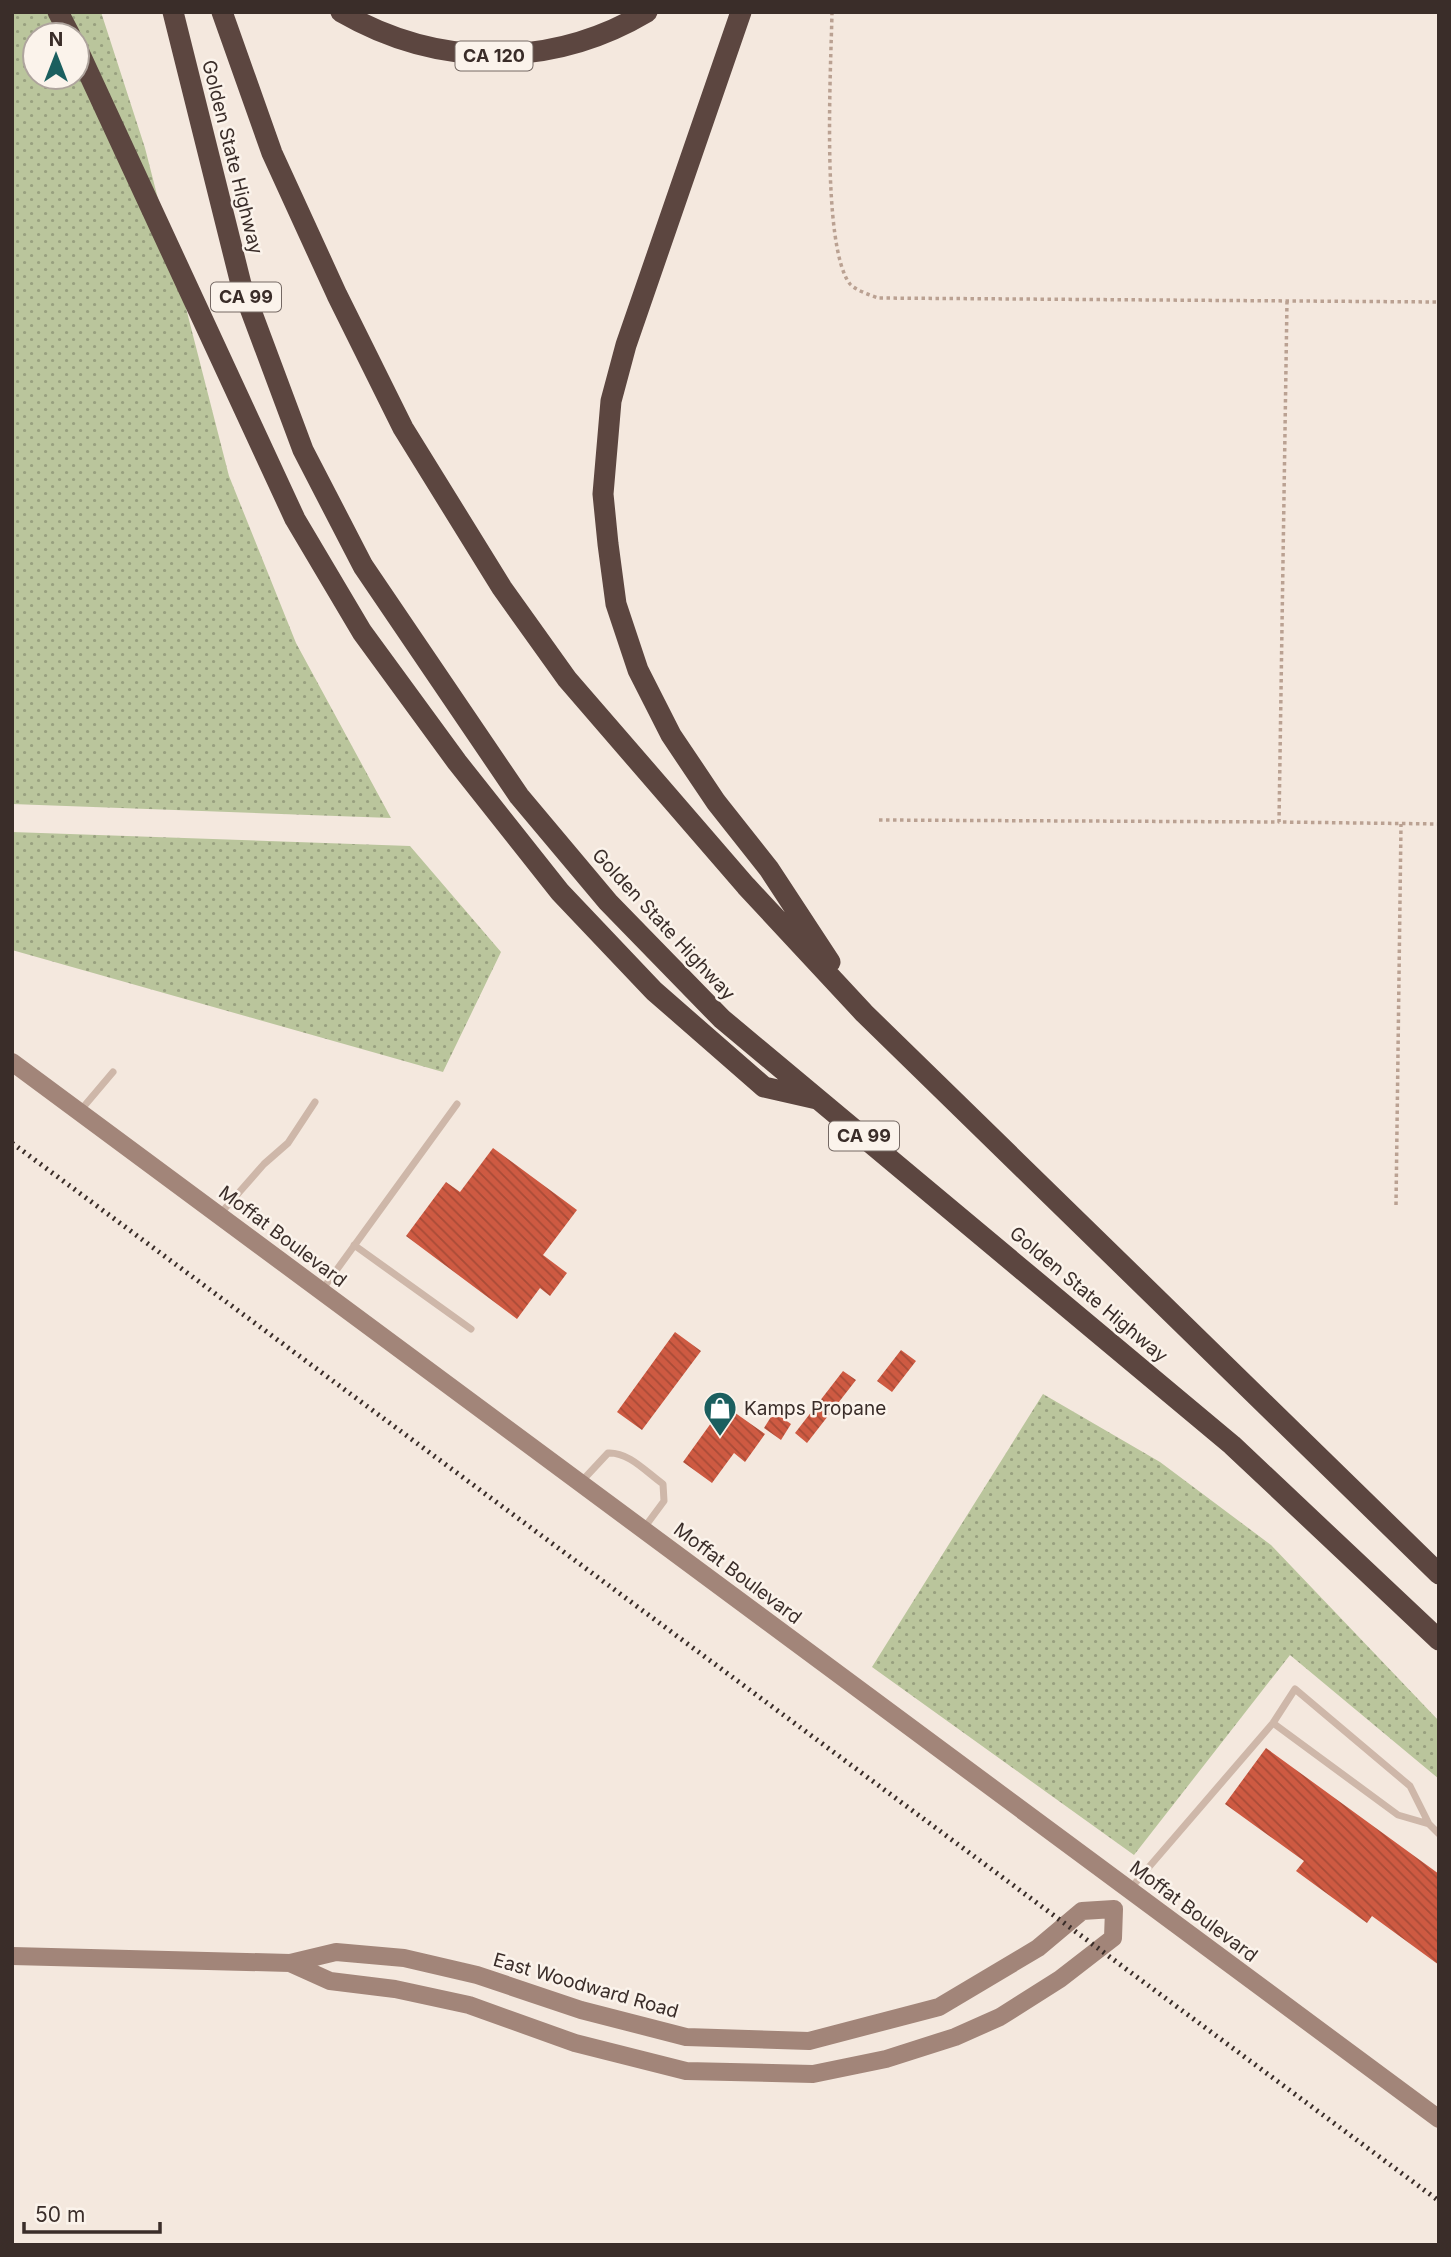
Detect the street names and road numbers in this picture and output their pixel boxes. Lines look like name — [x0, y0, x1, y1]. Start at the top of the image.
road number: CA 120 — [456, 42, 532, 70]
street label: Golden State Highway — [197, 58, 268, 257]
road number: CA 99 — [211, 282, 281, 312]
street label: Golden State Highway — [587, 844, 740, 1005]
road number: CA 99 — [829, 1121, 899, 1150]
street label: Moffat Boulevard — [214, 1181, 351, 1292]
street label: Golden State Highway — [1005, 1222, 1173, 1367]
street label: Moffat Boulevard — [669, 1518, 806, 1629]
street label: Moffat Boulevard — [1125, 1856, 1262, 1967]
street label: East Woodward Road — [491, 1948, 681, 2023]

